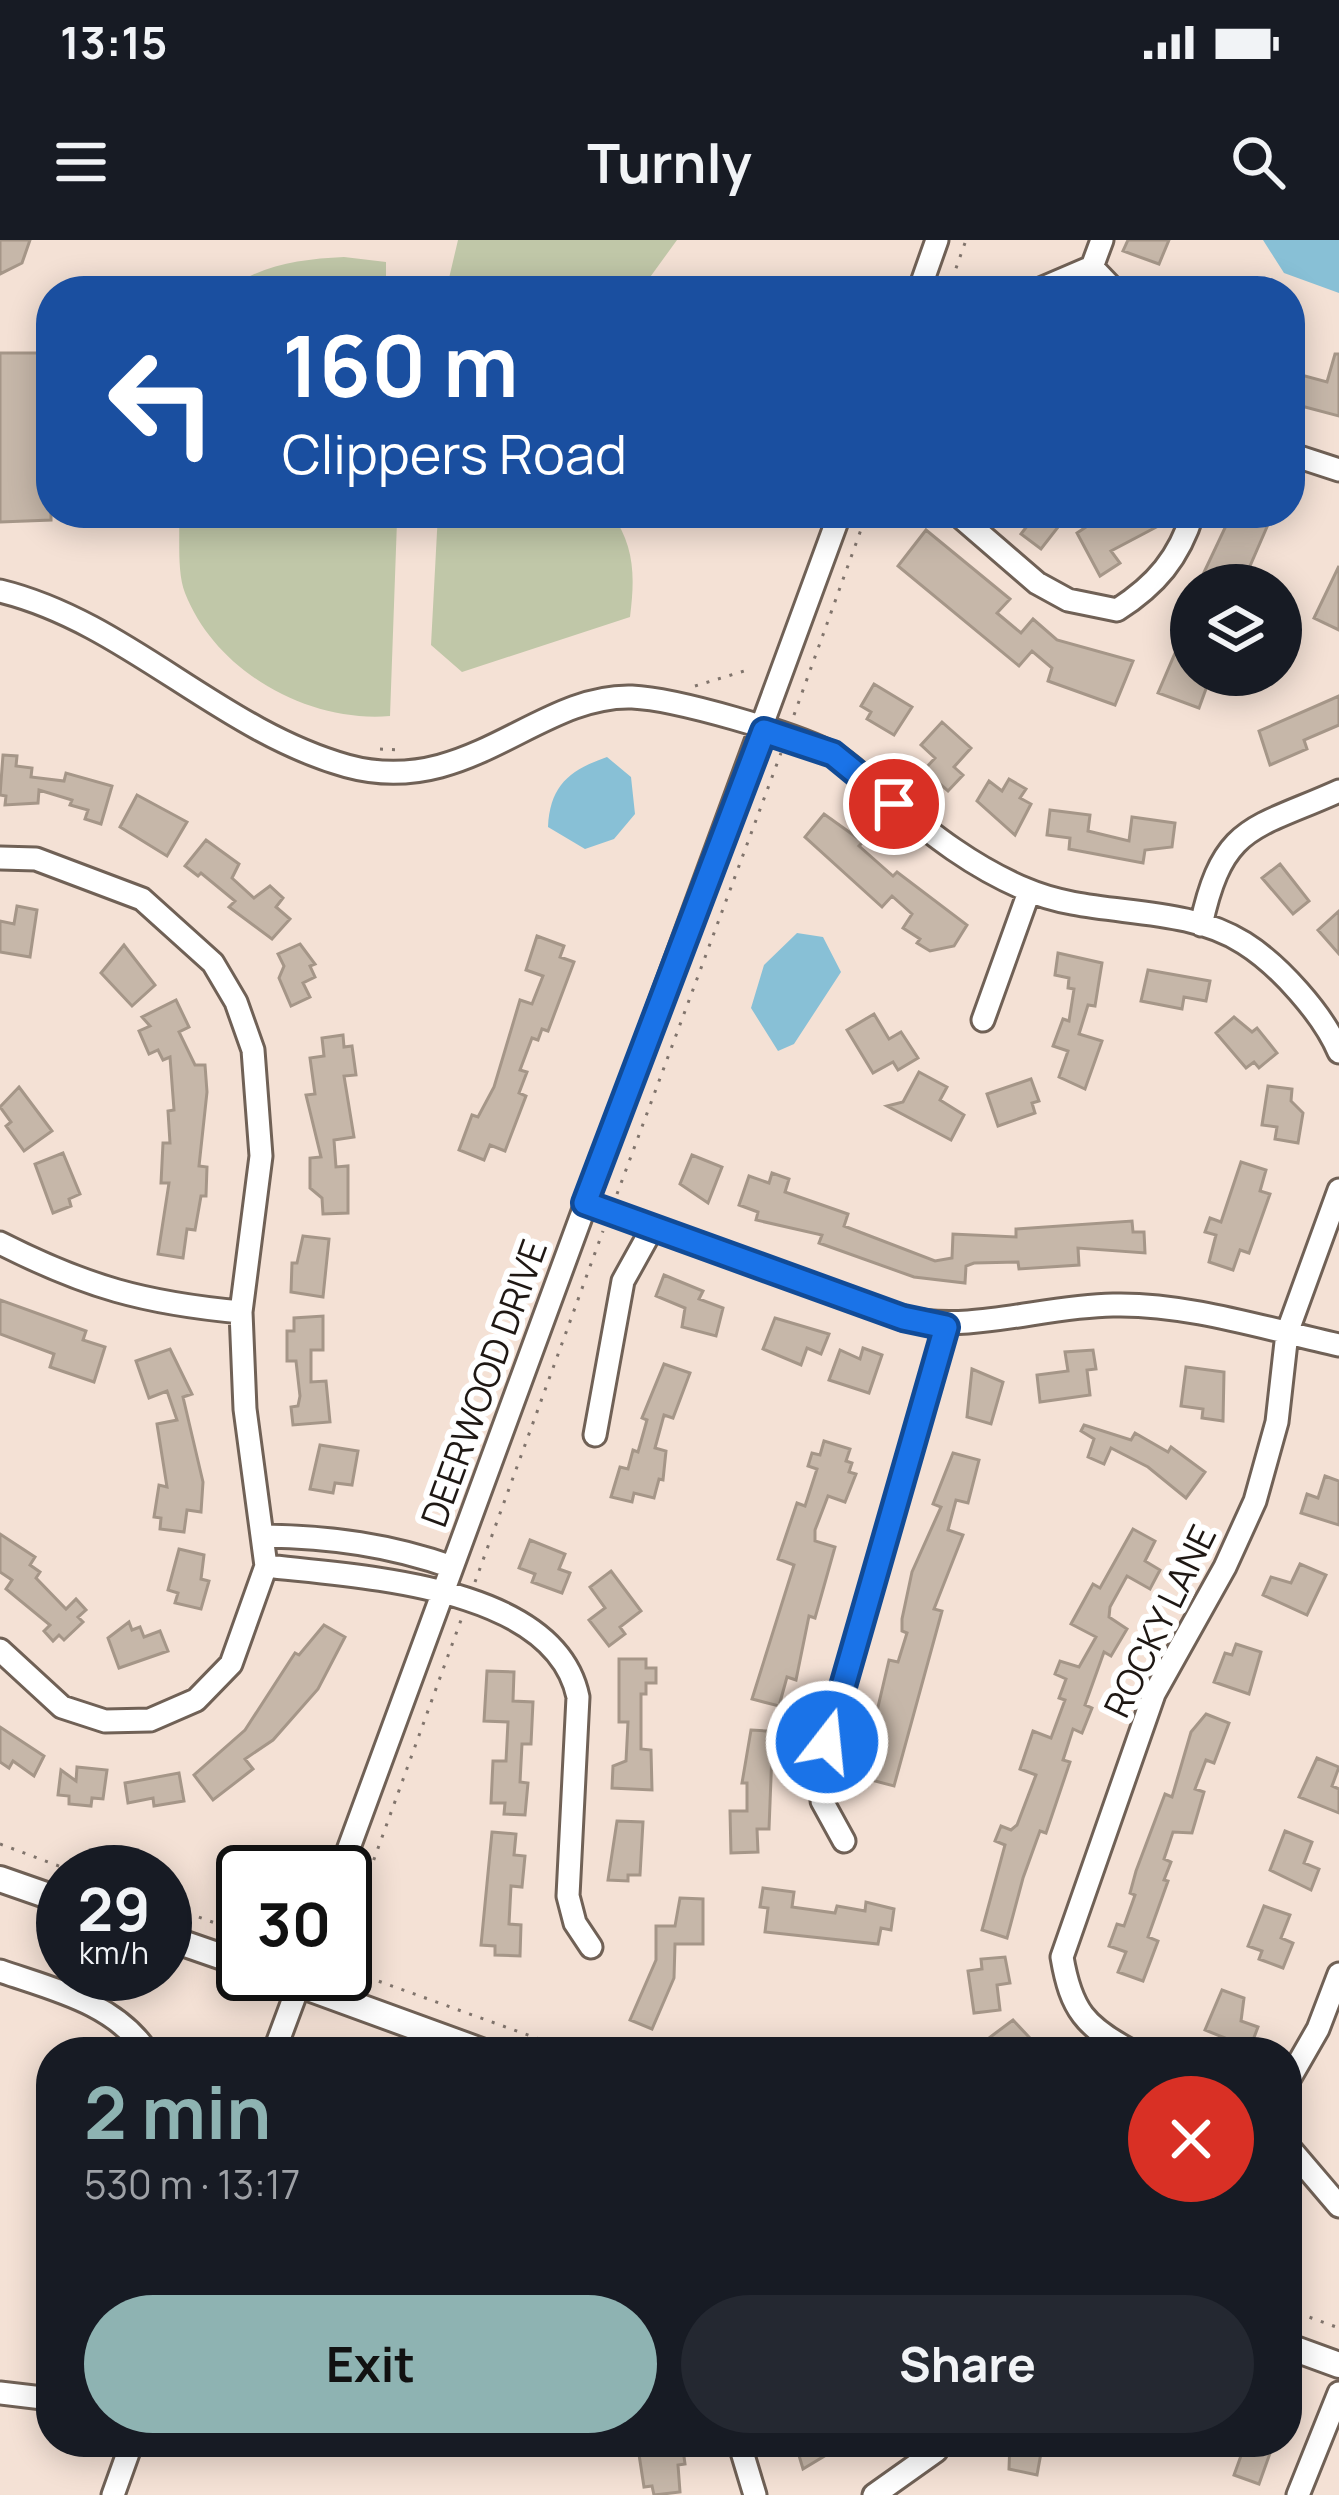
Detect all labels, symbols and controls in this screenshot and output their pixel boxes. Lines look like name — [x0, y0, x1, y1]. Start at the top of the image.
text: 13:15 — [60, 11, 167, 73]
text: Turnly — [587, 125, 752, 199]
icon: menu — [48, 129, 114, 195]
icon: search — [1225, 129, 1291, 195]
text: 160 m — [282, 307, 519, 422]
icon: left — [84, 324, 240, 480]
text: Clippers Road — [282, 416, 627, 490]
map controls — [1170, 564, 1302, 696]
button: layers — [1170, 564, 1302, 696]
pin — [843, 753, 945, 855]
icon: arrive — [861, 771, 927, 837]
street label: DEERWOOD DRIVE — [409, 1233, 558, 1533]
street label: ROCKY LANE — [1092, 1517, 1227, 1725]
position arrow — [764, 1679, 890, 1805]
speed limit sign: 30 — [216, 1845, 372, 2001]
text: 29 — [77, 1867, 151, 1949]
text: km/h — [79, 1932, 149, 1973]
text: 2 min — [84, 2062, 271, 2161]
button: close — [1128, 2076, 1254, 2202]
text: 530 m · 13:17 — [84, 2157, 300, 2211]
button: Exit — [84, 2295, 657, 2433]
button: Share — [681, 2295, 1254, 2433]

